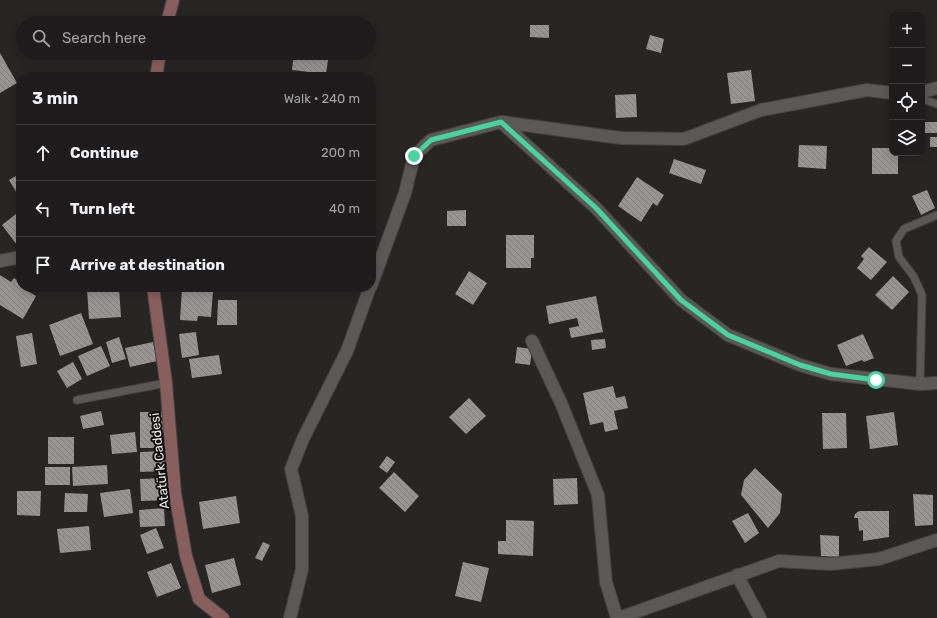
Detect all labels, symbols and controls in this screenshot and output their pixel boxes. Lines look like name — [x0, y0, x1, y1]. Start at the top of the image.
map controls — [889, 12, 925, 156]
button: + — [889, 12, 925, 48]
search box — [16, 16, 376, 60]
icon: search — [30, 27, 52, 49]
text: Search here — [62, 29, 146, 47]
button: − — [889, 48, 925, 84]
button: locate — [889, 84, 925, 120]
text: 3 min — [32, 88, 78, 108]
text: Walk · 240 m — [284, 91, 360, 106]
button: layers — [889, 120, 925, 156]
icon: ahead — [32, 142, 54, 164]
text: Continue — [70, 144, 139, 162]
text: 200 m — [321, 145, 360, 160]
route end — [405, 147, 423, 165]
icon: left — [32, 198, 54, 220]
text: Turn left — [70, 200, 135, 218]
text: 40 m — [329, 201, 360, 216]
icon: arrive — [32, 254, 54, 276]
text: Arrive at destination — [70, 256, 225, 274]
route start — [867, 371, 885, 389]
street label: Atatürk Caddesi — [147, 412, 172, 510]

